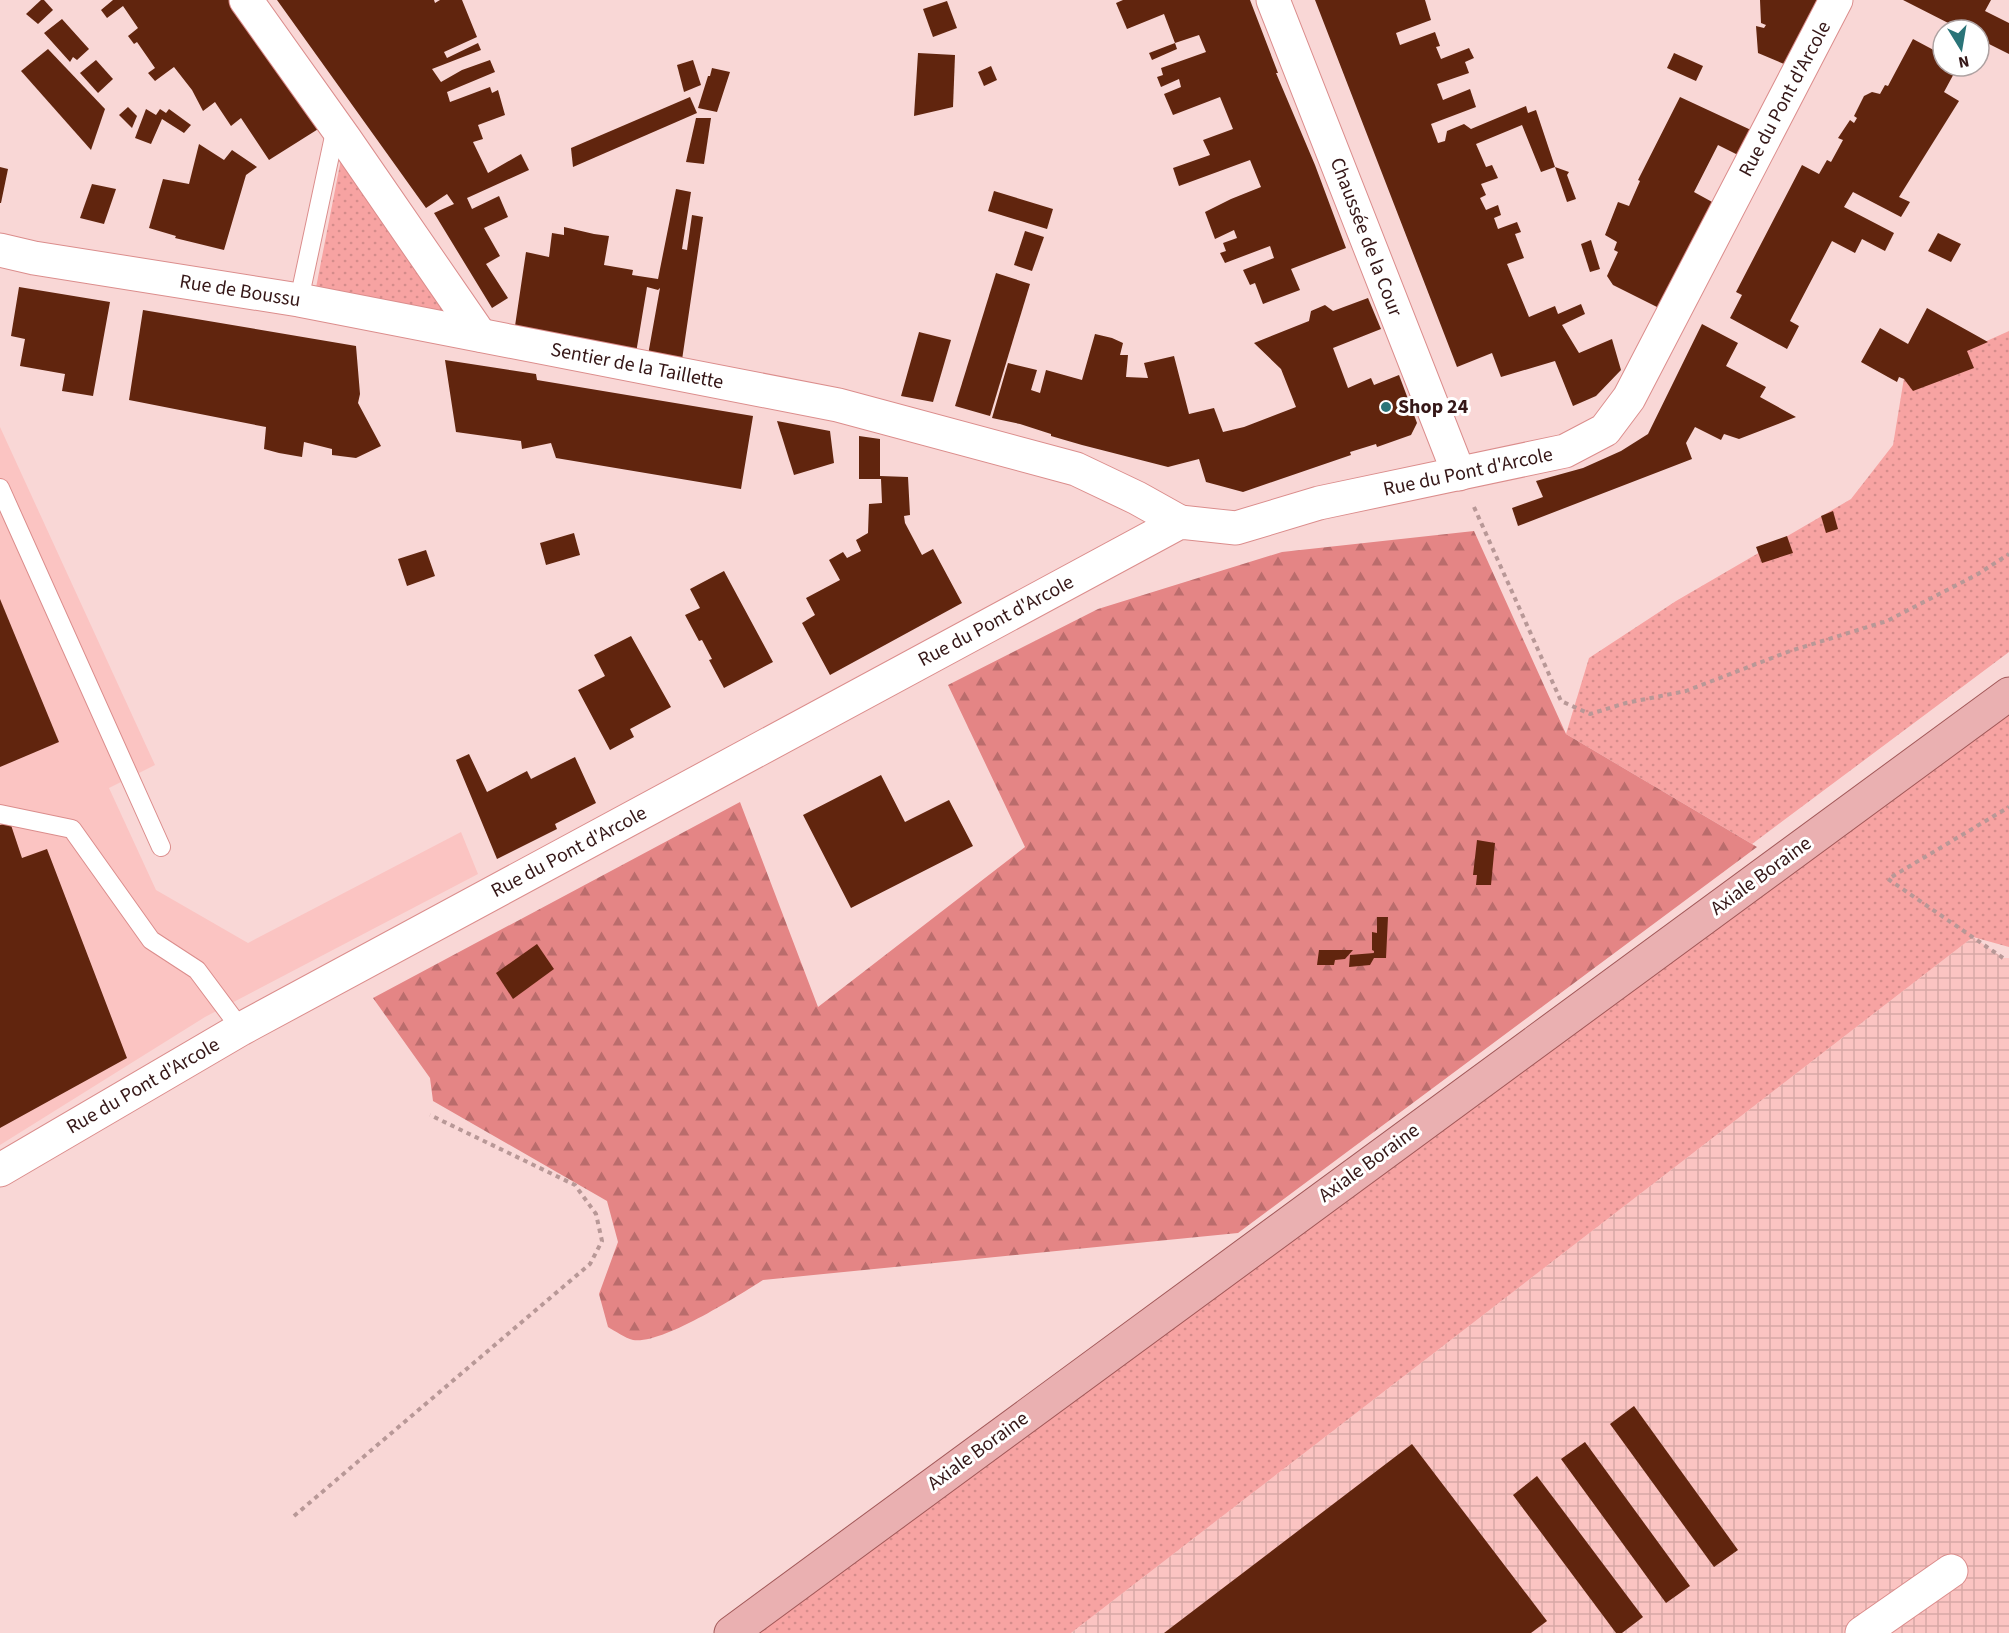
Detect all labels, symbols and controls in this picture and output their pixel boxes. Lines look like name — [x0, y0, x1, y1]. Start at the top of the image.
street label: Rue du Pont d'Arcole — [1732, 16, 1838, 182]
north arrow — [1931, 18, 1991, 78]
text: N — [1956, 50, 1971, 74]
street label: Chaussée de la Cour — [1323, 153, 1409, 321]
street label: Rue de Boussu — [177, 268, 303, 314]
street label: Sentier de la Taillette — [548, 336, 726, 396]
place label: Shop 24 — [1398, 393, 1469, 421]
marker: Shop 24 — [1379, 400, 1393, 414]
street label: Rue du Pont d'Arcole — [1381, 440, 1555, 504]
street label: Rue du Pont d'Arcole — [913, 568, 1079, 674]
street label: Rue du Pont d'Arcole — [486, 799, 652, 905]
street label: Axiale Boraine — [1705, 830, 1817, 922]
street label: Rue du Pont d'Arcole — [61, 1031, 225, 1141]
street label: Axiale Boraine — [1313, 1117, 1425, 1209]
street label: Axiale Boraine — [922, 1405, 1034, 1497]

